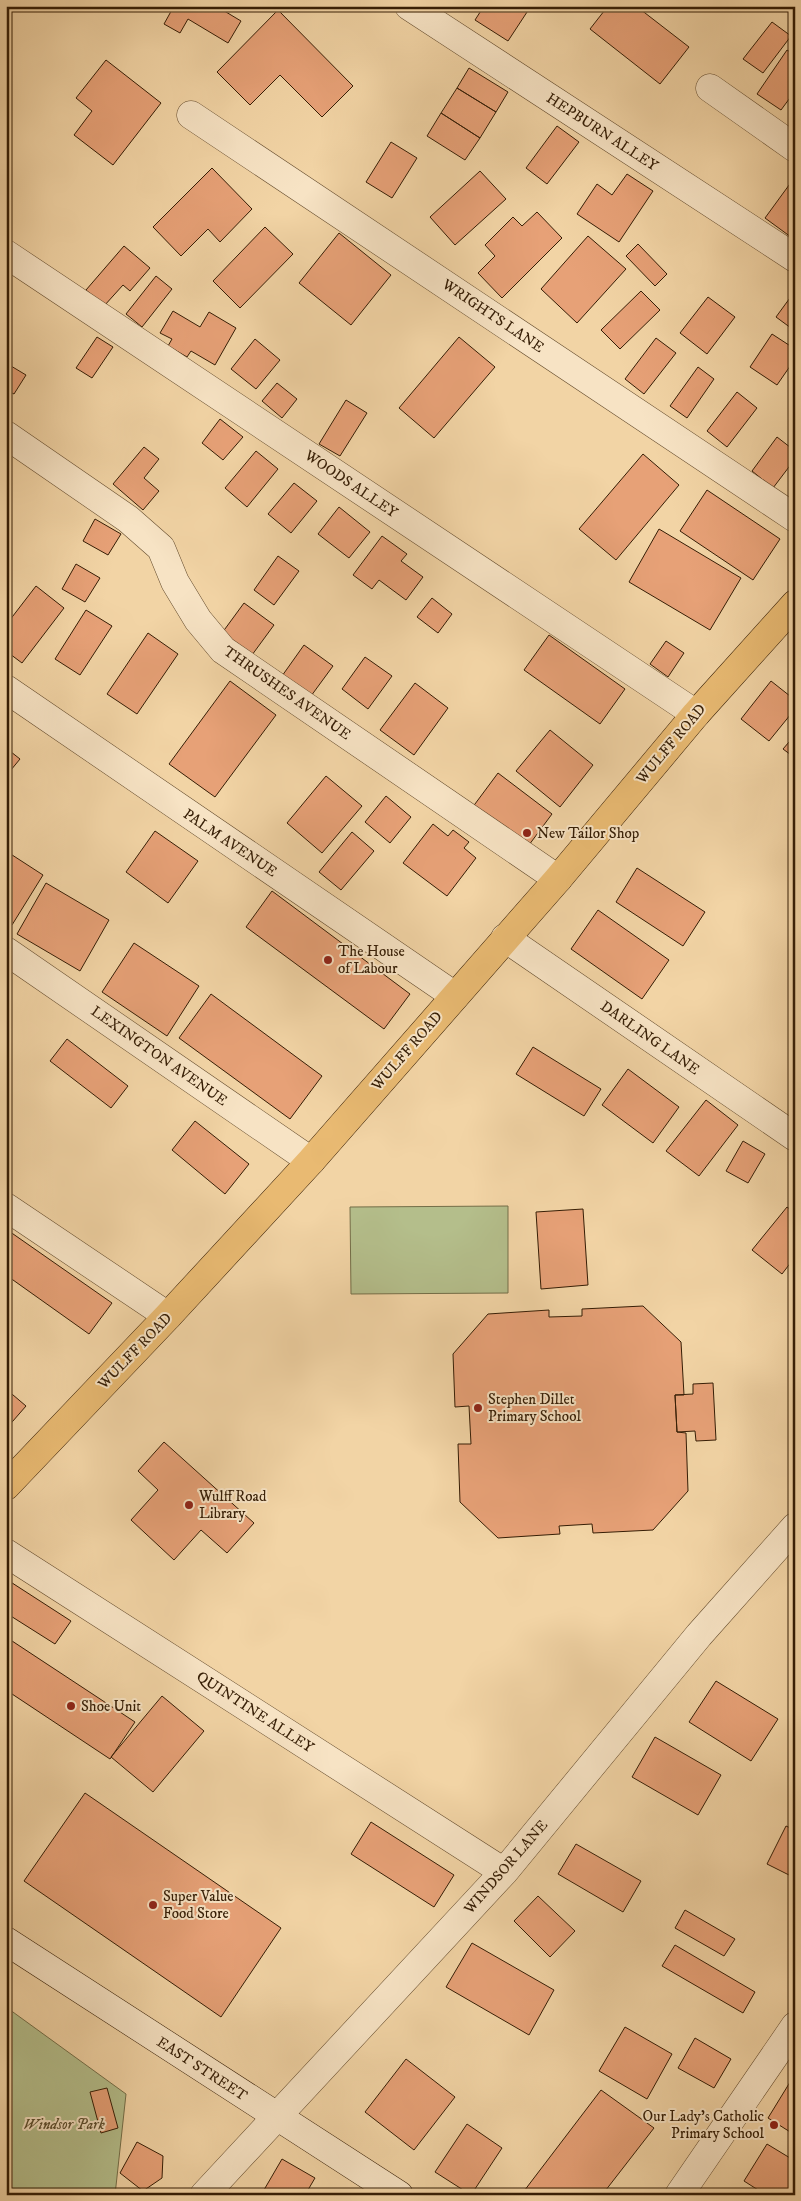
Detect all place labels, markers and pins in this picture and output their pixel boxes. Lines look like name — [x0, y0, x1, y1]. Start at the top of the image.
place label: New Tailor Shop — [537, 824, 640, 843]
marker: New Tailor Shop — [521, 827, 533, 839]
place label: The House of Labour — [338, 942, 405, 978]
marker: The House of Labour — [322, 954, 334, 966]
place label: Stephen Dillet Primary School — [488, 1390, 581, 1426]
marker: Stephen Dillet Primary School — [472, 1402, 484, 1414]
place label: Wulff Road Library — [198, 1487, 267, 1523]
marker: Wulff Road Library — [183, 1499, 195, 1511]
place label: Shoe Unit — [81, 1697, 141, 1716]
marker: Shoe Unit — [65, 1700, 77, 1712]
place label: Super Value Food Store — [163, 1887, 234, 1923]
marker: Super Value Food Store — [147, 1899, 159, 1911]
place label: Our Lady's Catholic Primary School — [643, 2107, 765, 2143]
marker: Our Lady's Catholic Primary School — [768, 2119, 780, 2131]

